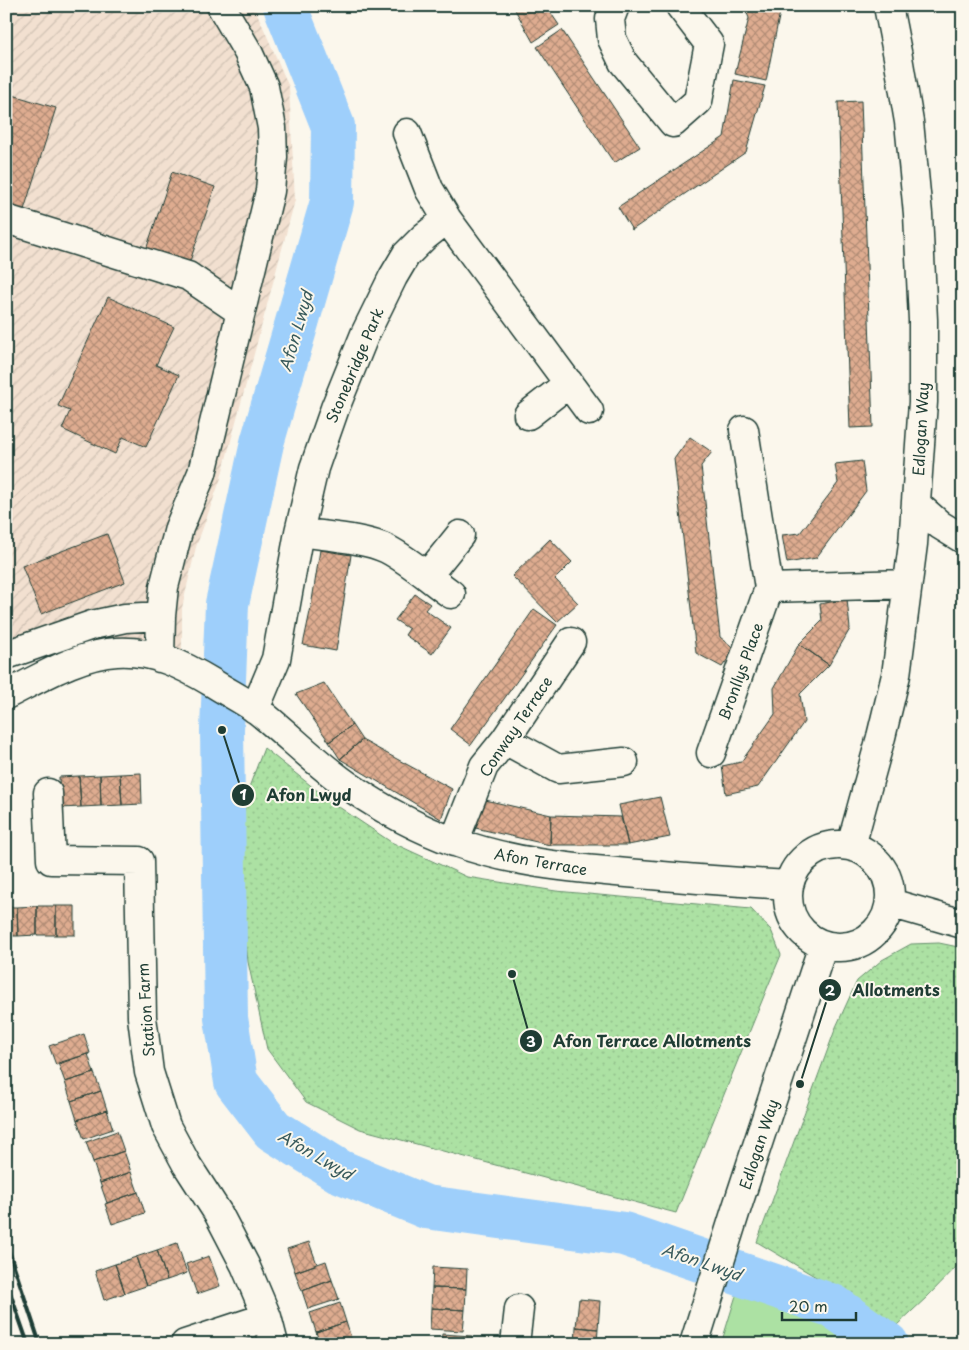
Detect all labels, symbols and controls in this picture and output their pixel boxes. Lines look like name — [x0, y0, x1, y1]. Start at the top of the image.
water label: Afon Lwyd — [272, 286, 319, 374]
street label: Stonebridge Park — [319, 304, 389, 426]
street label: Edlogan Way — [906, 381, 934, 477]
street label: Bronllys Place — [712, 619, 768, 723]
street label: Conway Terrace — [473, 671, 557, 781]
callout: Afon Lwyd — [231, 780, 362, 811]
text: 1 — [239, 782, 247, 805]
text: Afon Lwyd — [266, 782, 352, 806]
street label: Afon Terrace — [493, 842, 589, 880]
street label: Station Farm — [130, 962, 160, 1058]
callout: Allotments — [817, 975, 950, 1006]
text: Allotments — [851, 977, 940, 1001]
text: 2 — [825, 978, 836, 1001]
callout: Afon Terrace Allotments — [518, 1026, 761, 1057]
text: Afon Terrace Allotments — [553, 1028, 751, 1052]
text: 3 — [526, 1029, 536, 1052]
street label: Edlogan Way — [733, 1096, 783, 1192]
water label: Afon Lwyd — [274, 1123, 360, 1186]
water label: Afon Lwyd — [659, 1236, 747, 1287]
scale bar — [782, 1290, 855, 1322]
text: 20 m — [789, 1294, 828, 1317]

